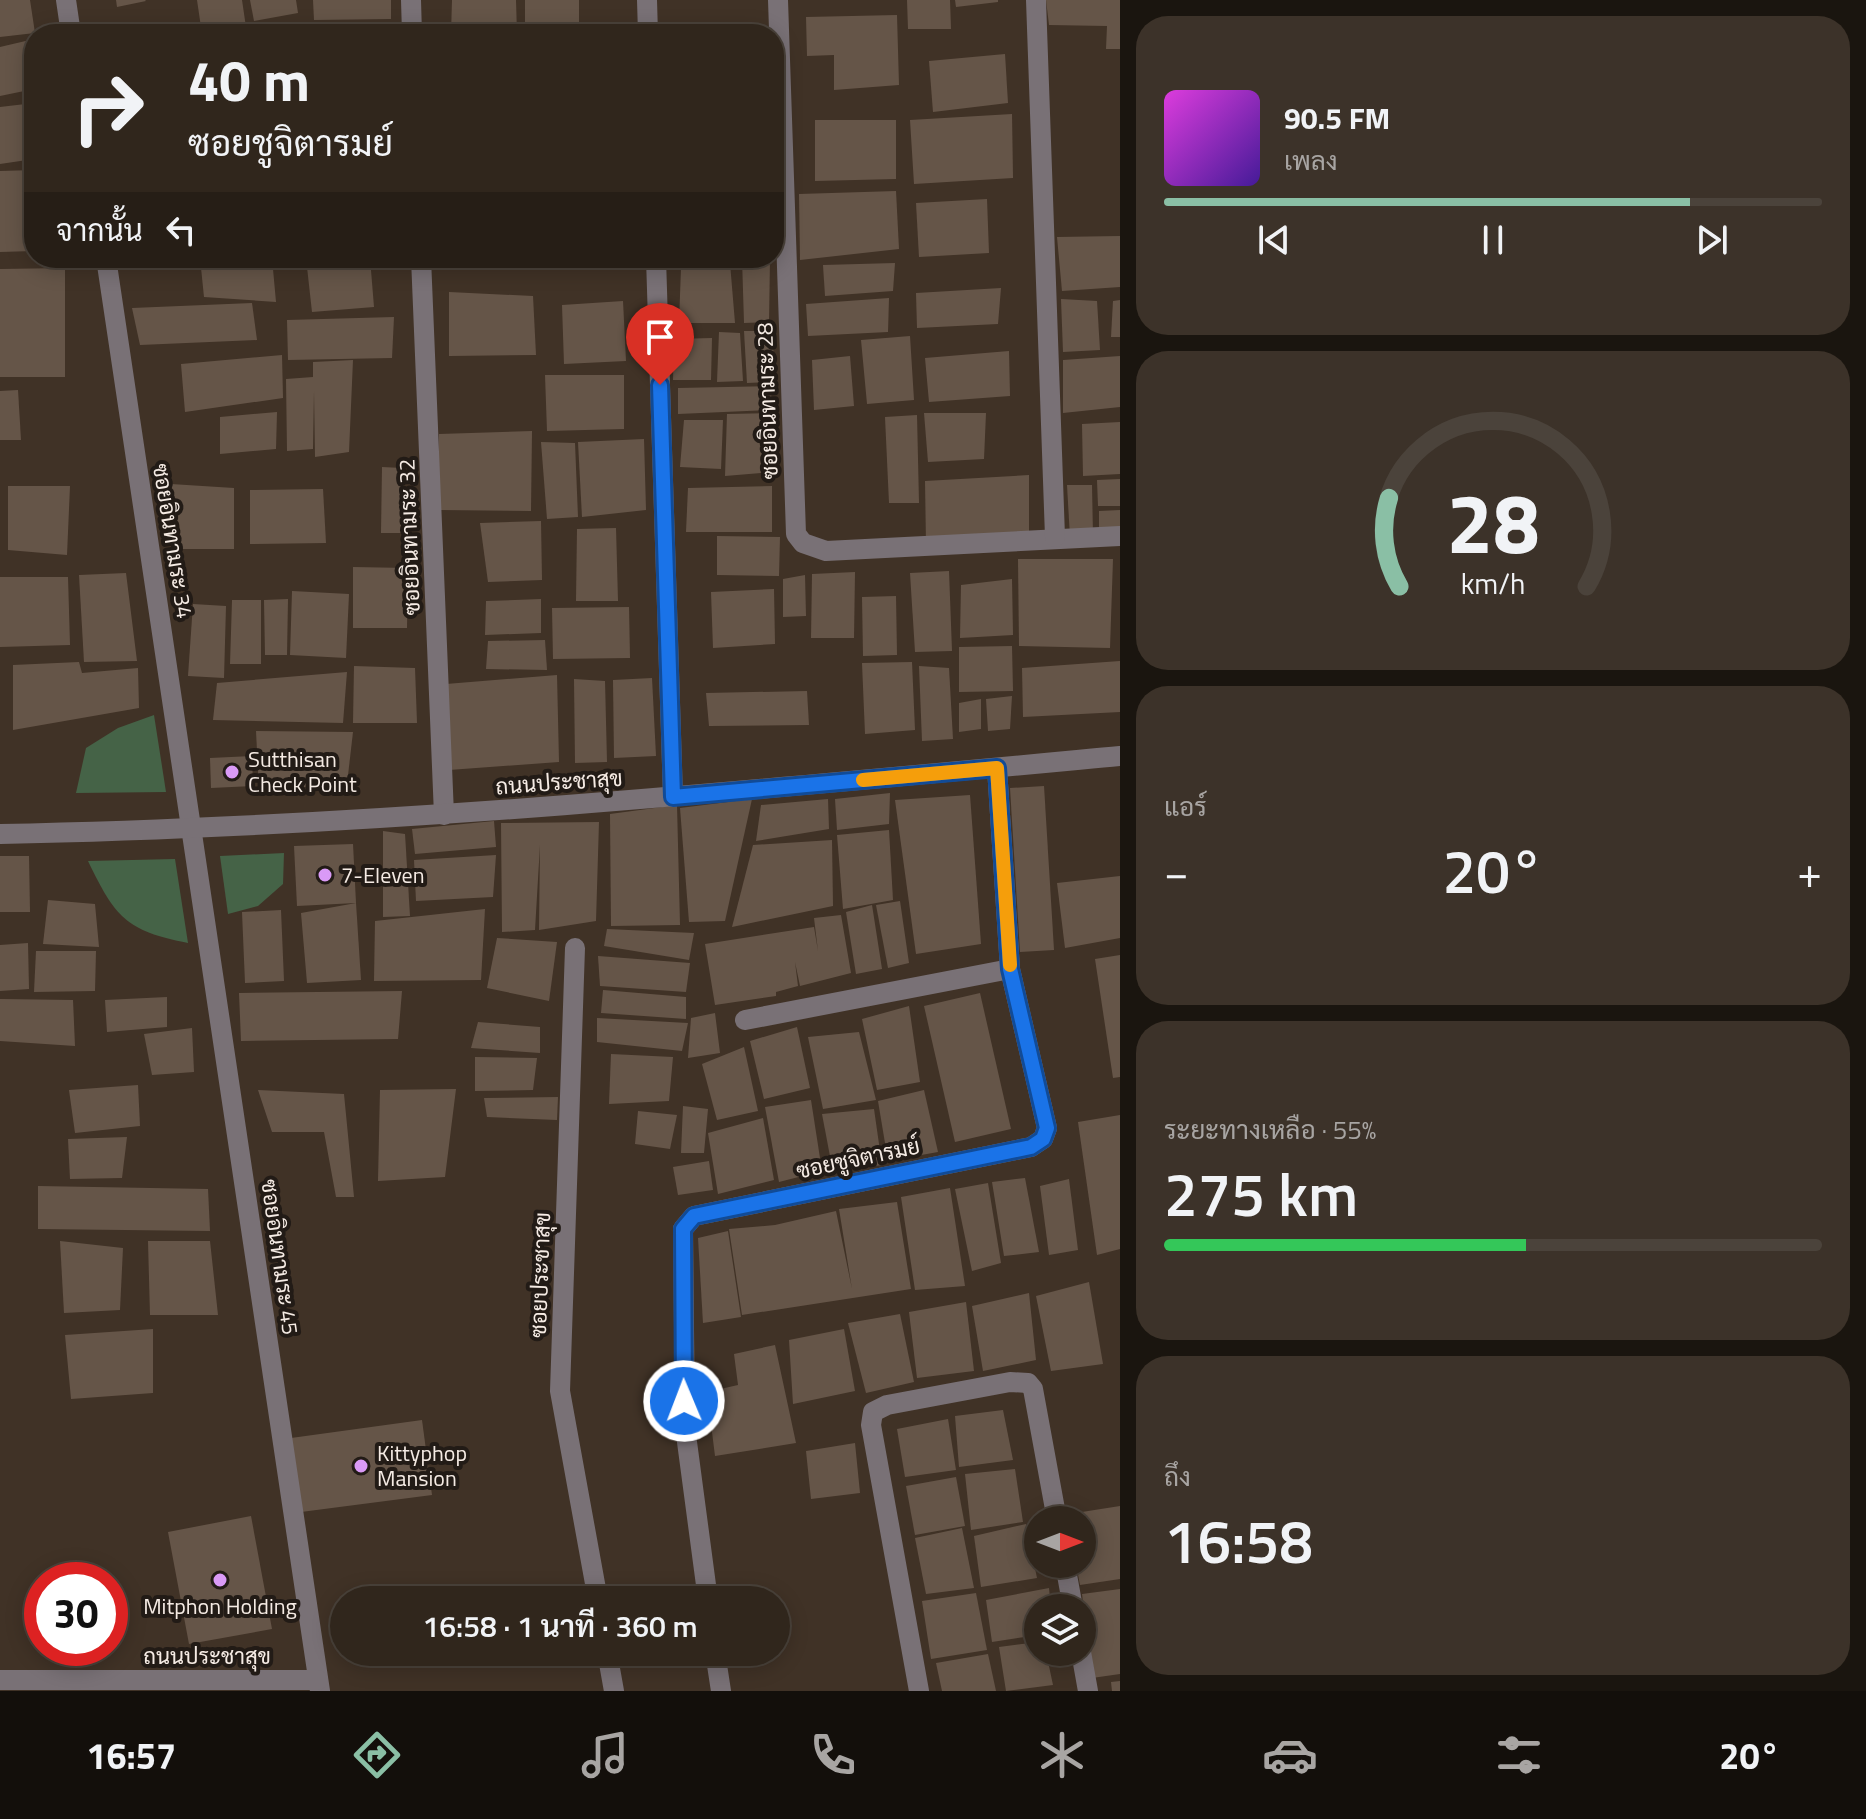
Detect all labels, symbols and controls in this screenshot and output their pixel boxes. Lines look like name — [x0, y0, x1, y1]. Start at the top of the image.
text: 40 m — [188, 38, 310, 123]
icon: right — [56, 56, 160, 160]
text: 90.5 FM — [1284, 95, 1390, 141]
text: ซอยชูจิตารมย์ — [188, 115, 393, 170]
text: เพลง — [1284, 141, 1338, 180]
text: จากนั้น — [56, 207, 143, 253]
icon: left — [159, 208, 203, 252]
icon: previous — [1252, 218, 1296, 262]
icon: pause — [1471, 218, 1515, 262]
icon: next — [1690, 218, 1734, 262]
pin — [626, 303, 694, 385]
icon: arrive — [638, 315, 682, 359]
street label: ซอยอินทามระ 28 — [747, 322, 787, 480]
street label: ซอยอินทามระ 32 — [389, 458, 429, 616]
text: 28 — [1446, 458, 1540, 584]
street label: ซอยอินทามระ 34 — [144, 461, 202, 621]
text: km/h — [1461, 562, 1525, 605]
place label: Sutthisan Check Point — [248, 742, 357, 801]
street label: ถนนประชาสุข — [494, 761, 624, 803]
marker: Sutthisan Check Point — [223, 763, 241, 781]
text: แอร์ — [1164, 787, 1207, 826]
text: 20° — [1443, 825, 1543, 916]
text: − — [1164, 838, 1189, 905]
text: + — [1797, 838, 1822, 905]
place label: 7-Eleven — [341, 858, 424, 892]
marker: 7-Eleven — [316, 866, 334, 884]
text: ระยะทางเหลือ · 55% — [1164, 1110, 1376, 1149]
street label: ซอยชูจิตารมย์ — [793, 1128, 923, 1188]
text: 275 km — [1164, 1148, 1358, 1239]
street label: ซอยอินทามระ 45 — [252, 1177, 308, 1337]
street label: ซอยประชาสุข — [521, 1212, 559, 1338]
position arrow — [642, 1359, 726, 1443]
place label: Kittyphop Mansion — [377, 1436, 467, 1495]
marker: Kittyphop Mansion — [352, 1457, 370, 1475]
text: ถึง — [1164, 1457, 1191, 1496]
text: 16:58 — [1164, 1495, 1313, 1586]
north arrow — [1024, 1506, 1096, 1578]
map controls — [1024, 1506, 1096, 1666]
speed limit sign: 30 — [24, 1562, 128, 1666]
marker: Mitphon Holding — [211, 1571, 229, 1589]
place label: Mitphon Holding — [143, 1589, 297, 1623]
button: layers — [1024, 1594, 1096, 1666]
text: 16:58 · 1 นาที · 360 m — [422, 1603, 698, 1649]
street label: ถนนประชาสุข — [143, 1639, 271, 1673]
icon: directions — [349, 1727, 405, 1783]
icon: music — [577, 1727, 633, 1783]
icon: phone — [805, 1727, 861, 1783]
icon: climate — [1034, 1727, 1090, 1783]
icon: car — [1262, 1727, 1318, 1783]
icon: filters — [1491, 1727, 1547, 1783]
text: 16:57 — [86, 1728, 176, 1783]
text: 20° — [1719, 1728, 1780, 1783]

